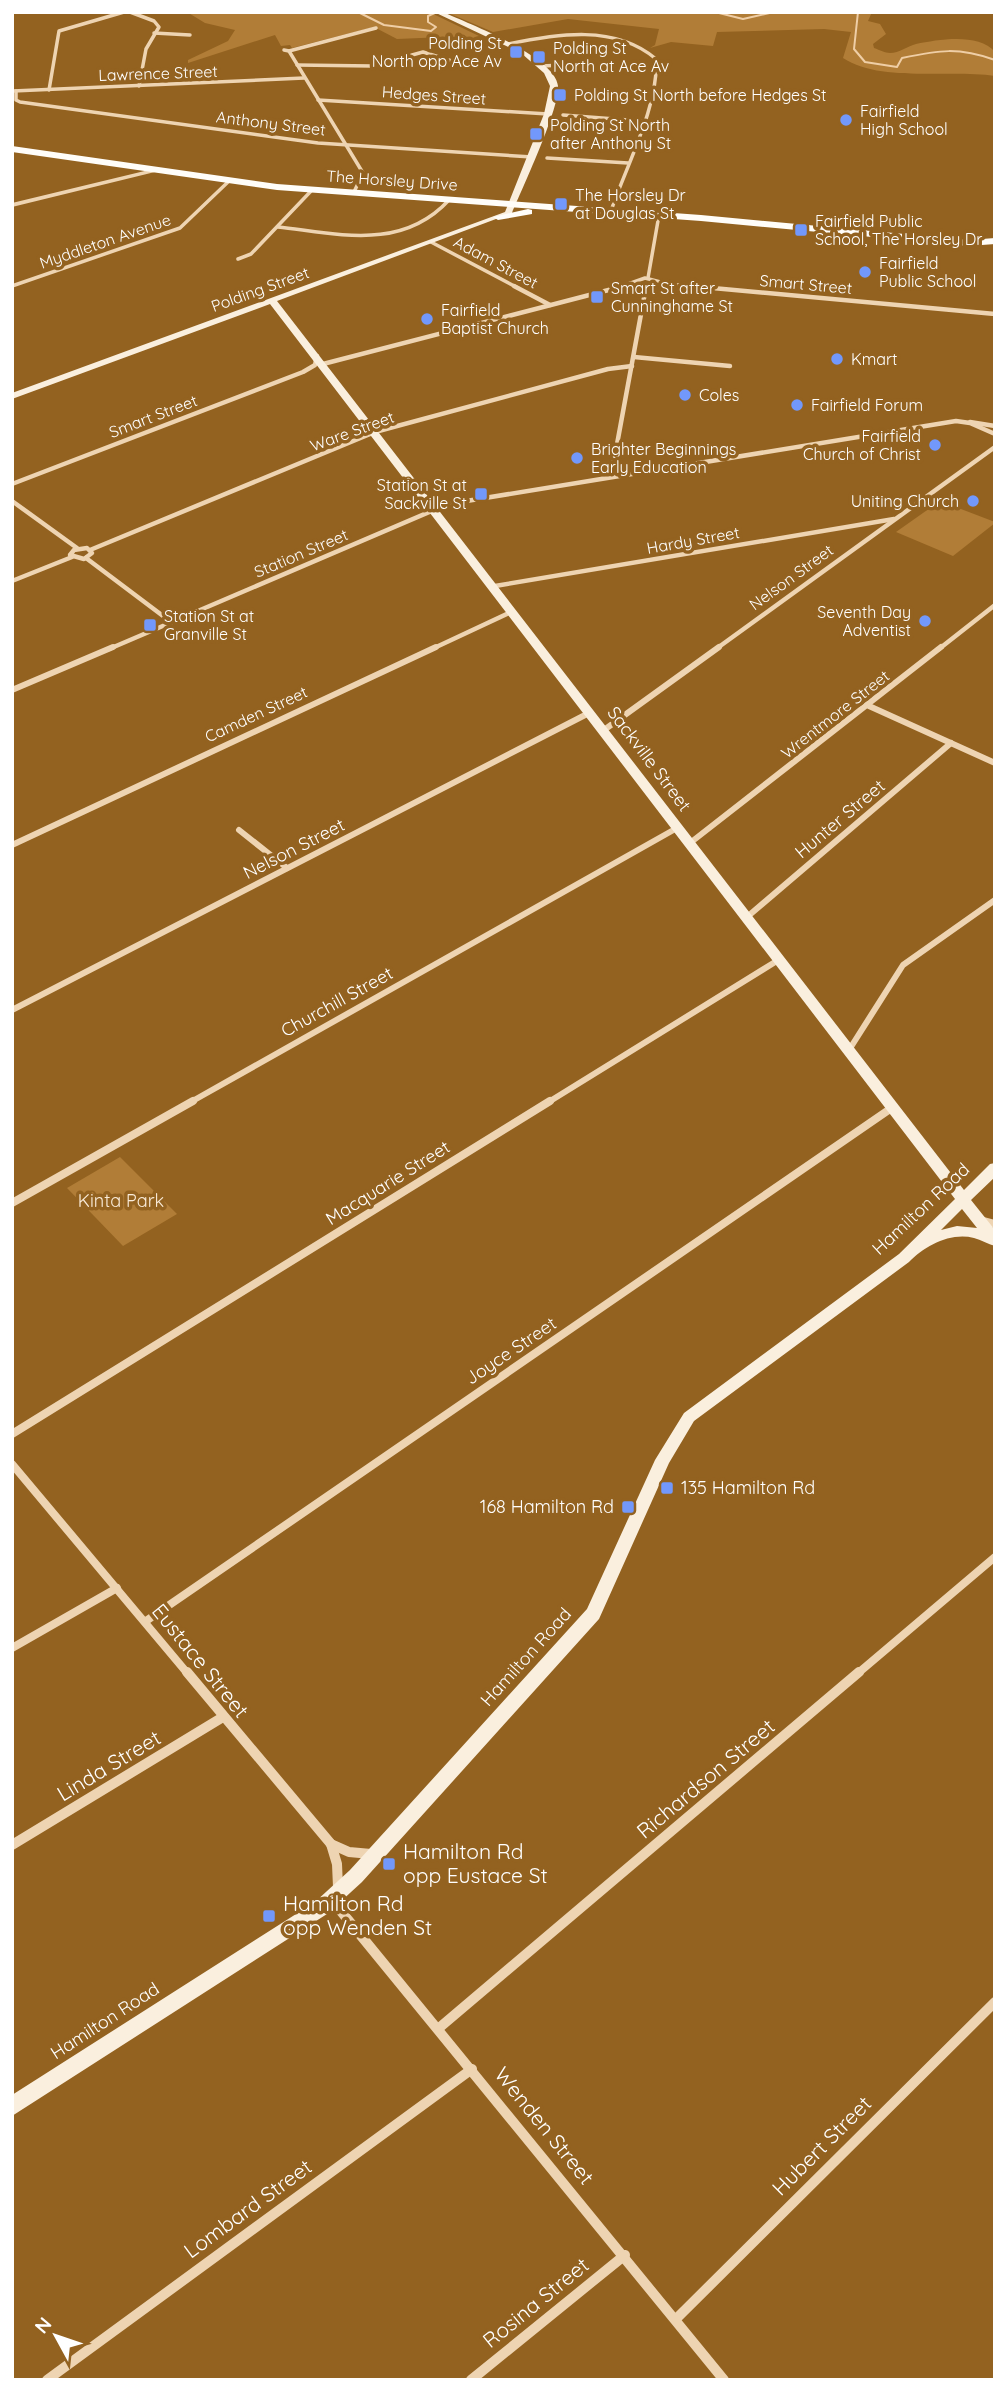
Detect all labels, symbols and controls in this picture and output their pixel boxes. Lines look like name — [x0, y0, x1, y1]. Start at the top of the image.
place label: Polding St North opp Ace Av — [372, 33, 502, 71]
place label: Polding St North at Ace Av — [553, 38, 669, 76]
marker: Polding St North opp Ace Av — [508, 44, 524, 60]
marker: Polding St North at Ace Av — [531, 49, 547, 65]
street label: Lawrence Street — [98, 61, 218, 85]
street label: Hedges Street — [381, 81, 487, 109]
place label: Polding St North before Hedges St — [574, 85, 826, 105]
marker: Polding St North before Hedges St — [552, 87, 568, 103]
place label: Fairfield High School — [860, 101, 948, 139]
street label: Anthony Street — [215, 106, 327, 140]
marker: Fairfield High School — [838, 112, 854, 128]
place label: Polding St North after Anthony St — [550, 115, 671, 153]
marker: Polding St North after Anthony St — [528, 126, 544, 142]
street label: The Horsley Drive — [326, 165, 458, 195]
place label: The Horsley Dr at Douglas St — [575, 185, 686, 223]
marker: The Horsley Dr at Douglas St — [553, 196, 569, 212]
street label: Myddleton Avenue — [37, 209, 173, 273]
place label: Fairfield Public School, The Horsley Dr — [815, 211, 982, 249]
marker: Fairfield Public School, The Horsley Dr — [793, 222, 809, 238]
street label: Adam Street — [450, 231, 542, 293]
place label: Fairfield Public School — [879, 253, 976, 291]
street label: Polding Street — [208, 262, 312, 316]
marker: Fairfield Public School — [857, 264, 873, 280]
street label: Smart Street — [759, 270, 853, 298]
place label: Smart St after Cunninghame St — [611, 278, 733, 316]
marker: Smart St after Cunninghame St — [589, 289, 605, 305]
place label: Fairfield Baptist Church — [441, 300, 549, 338]
marker: Fairfield Baptist Church — [419, 311, 435, 327]
place label: Kmart — [851, 349, 898, 369]
marker: Kmart — [829, 351, 845, 367]
place label: Coles — [699, 385, 739, 405]
marker: Coles — [677, 387, 693, 403]
street label: Smart Street — [106, 390, 200, 442]
place label: Fairfield Forum — [811, 395, 923, 415]
marker: Fairfield Forum — [789, 397, 805, 413]
street label: Ware Street — [307, 407, 397, 455]
place label: Fairfield Church of Christ — [803, 426, 921, 464]
marker: Fairfield Church of Christ — [927, 437, 943, 453]
place label: Brighter Beginnings Early Education — [591, 439, 736, 477]
marker: Brighter Beginnings Early Education — [569, 450, 585, 466]
place label: Station St at Sackville St — [377, 475, 467, 513]
marker: Station St at Sackville St — [473, 486, 489, 502]
place label: Uniting Church — [851, 491, 959, 511]
marker: Uniting Church — [965, 493, 981, 509]
street label: Hardy Street — [645, 522, 741, 558]
street label: Station Street — [251, 524, 351, 582]
street label: Nelson Street — [745, 540, 837, 614]
place label: Seventh Day Adventist — [817, 602, 911, 640]
place label: Station St at Granville St — [164, 606, 254, 644]
marker: Seventh Day Adventist — [917, 613, 933, 629]
marker: Station St at Granville St — [142, 617, 158, 633]
street label: Wrentmore Street — [777, 665, 893, 763]
street label: Camden Street — [202, 682, 310, 746]
street label: Sackville Street — [602, 702, 696, 816]
street label: Hunter Street — [790, 774, 890, 863]
street label: Nelson Street — [239, 813, 349, 884]
street label: Churchill Street — [277, 961, 397, 1042]
street label: Macquarie Street — [321, 1135, 454, 1230]
street label: Hamilton Road — [867, 1158, 974, 1260]
park label: Kinta Park — [78, 1189, 164, 1212]
street label: Joyce Street — [461, 1312, 561, 1389]
place label: 135 Hamilton Rd — [681, 1476, 815, 1499]
marker: 135 Hamilton Rd — [659, 1480, 675, 1496]
place label: 168 Hamilton Rd — [480, 1495, 614, 1518]
marker: 168 Hamilton Rd — [620, 1499, 636, 1515]
street label: Eustace Street — [147, 1598, 255, 1723]
street label: Hamilton Road — [475, 1602, 576, 1711]
street label: Richardson Street — [631, 1713, 780, 1844]
street label: Linda Street — [52, 1724, 165, 1806]
place label: Hamilton Rd opp Eustace St — [403, 1838, 548, 1888]
marker: Hamilton Rd opp Eustace St — [381, 1856, 397, 1872]
place label: Hamilton Rd opp Wenden St — [283, 1890, 432, 1940]
marker: Hamilton Rd opp Wenden St — [261, 1908, 277, 1924]
street label: Hamilton Road — [46, 1977, 163, 2064]
street label: Wenden Street — [489, 2061, 600, 2189]
street label: Hubert Street — [766, 2090, 876, 2200]
street label: Lombard Street — [178, 2153, 317, 2263]
street label: Rosina Street — [477, 2252, 594, 2353]
north arrow — [21, 2301, 91, 2371]
text: N — [29, 2312, 57, 2338]

